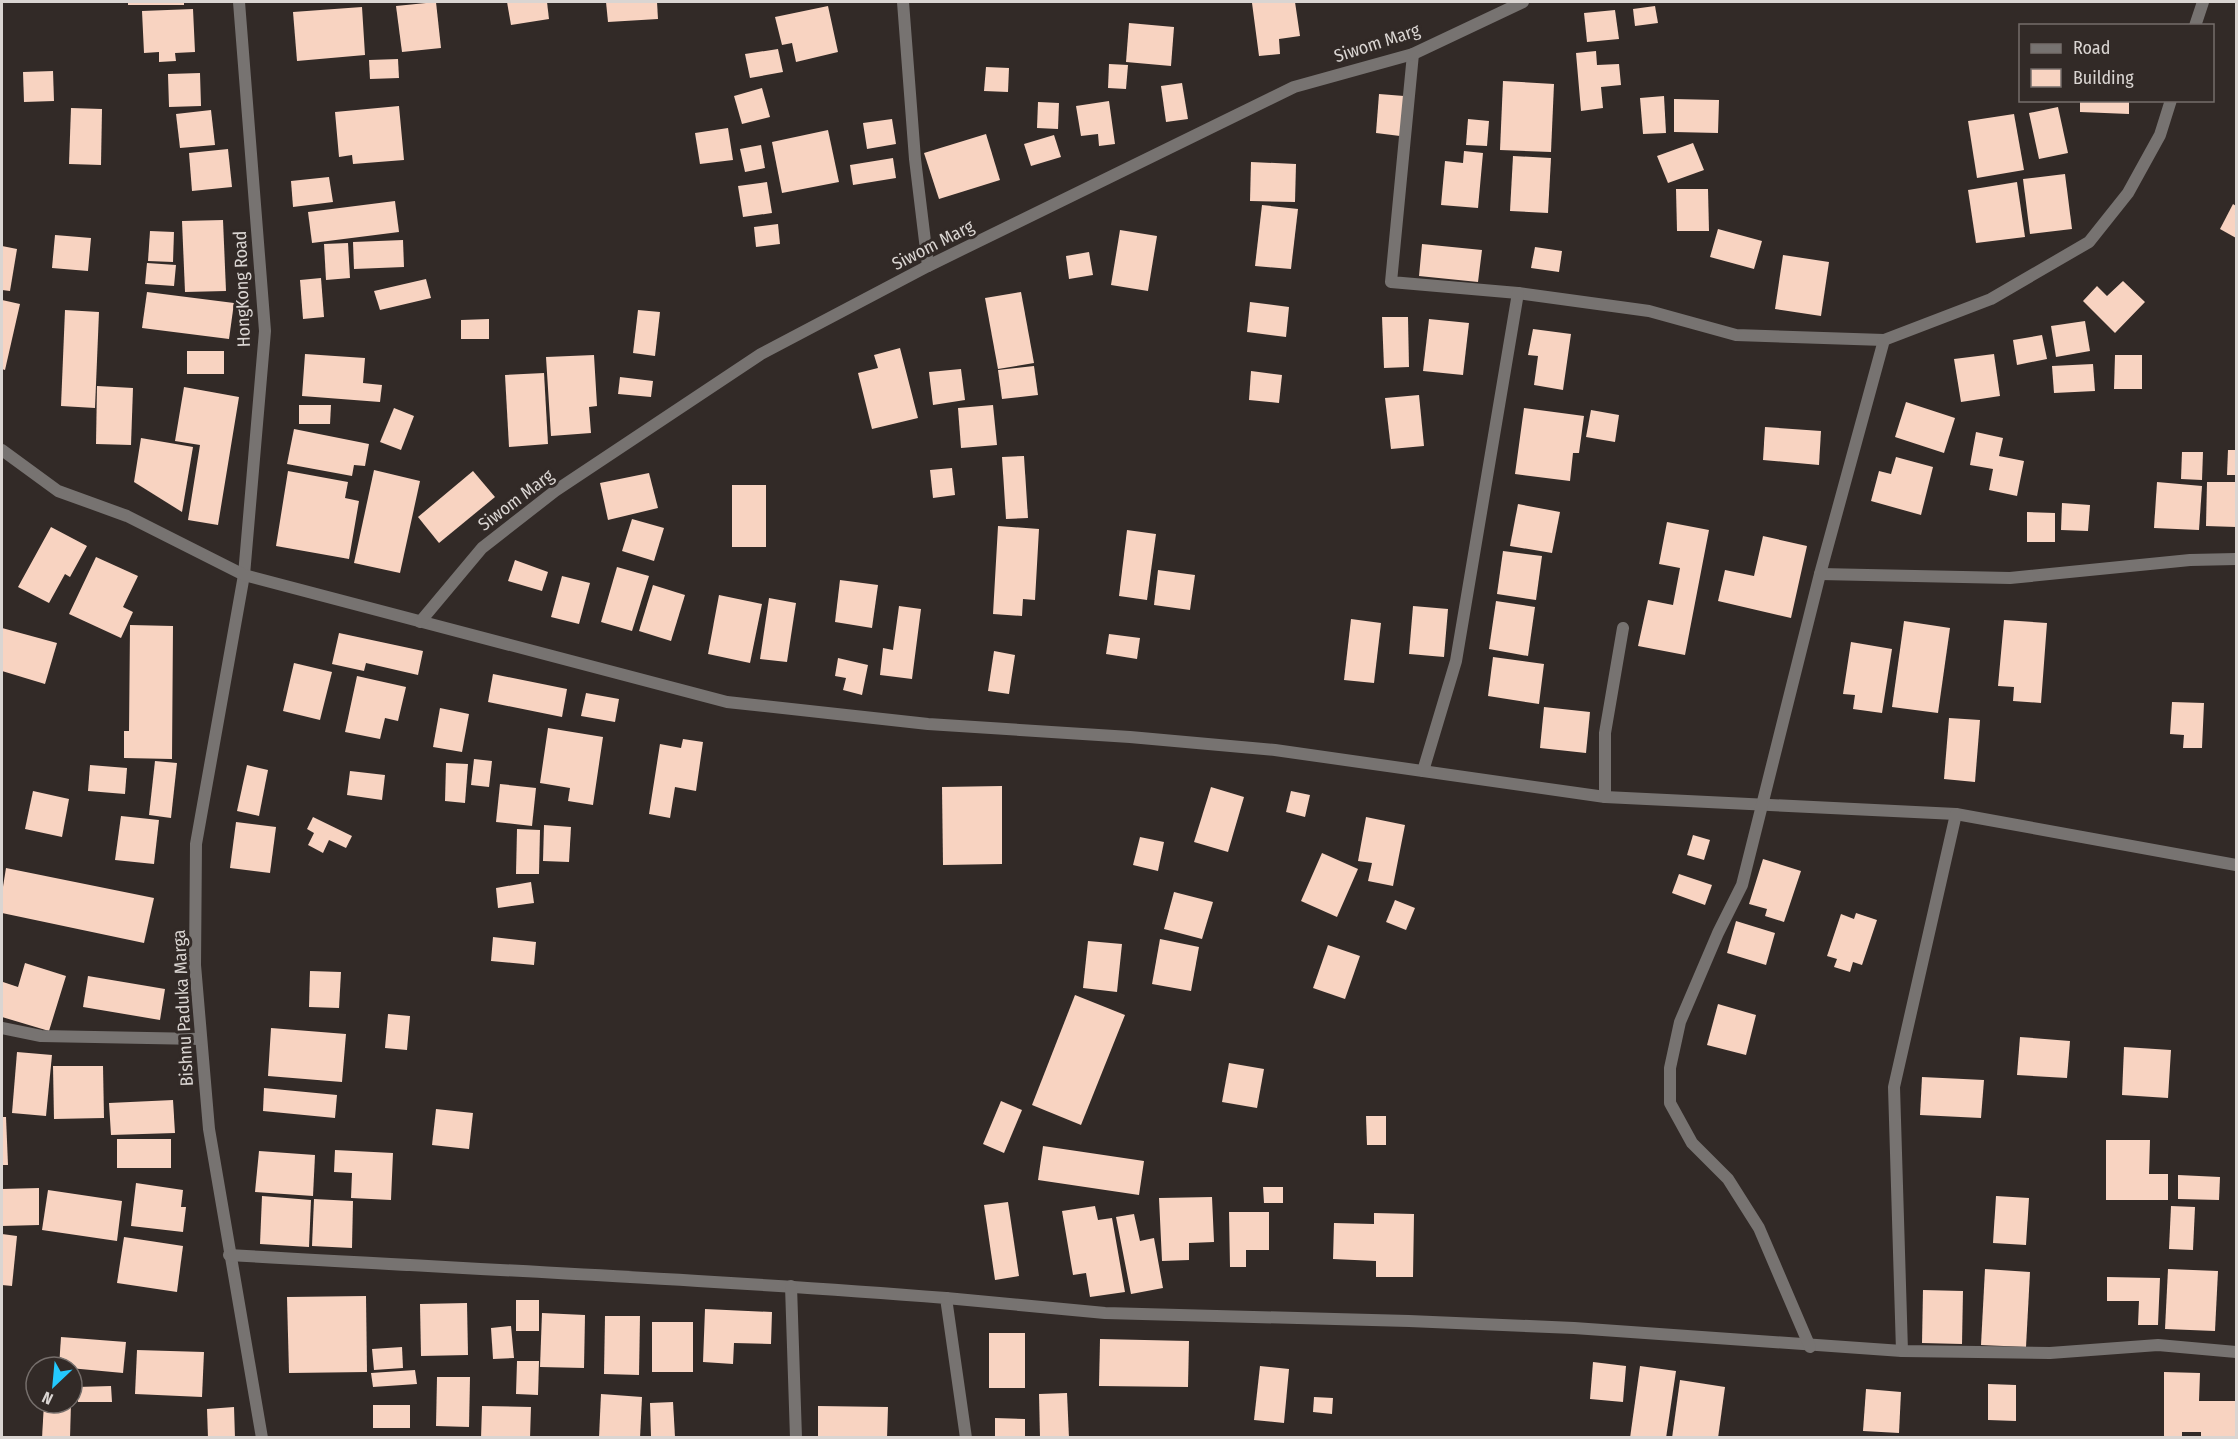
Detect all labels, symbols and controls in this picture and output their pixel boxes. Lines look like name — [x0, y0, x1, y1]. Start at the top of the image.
street label: Siwom Marg — [1331, 19, 1423, 67]
legend — [2019, 24, 2214, 102]
text: Road — [2073, 37, 2110, 59]
text: Building — [2073, 67, 2134, 89]
street label: Siwom Marg — [888, 215, 978, 275]
street label: HongKong Road — [229, 230, 255, 348]
street label: Siwom Marg — [474, 464, 559, 536]
street label: Bishnu Paduka Marga — [168, 929, 198, 1087]
north arrow — [24, 1355, 84, 1415]
text: N — [39, 1387, 56, 1409]

